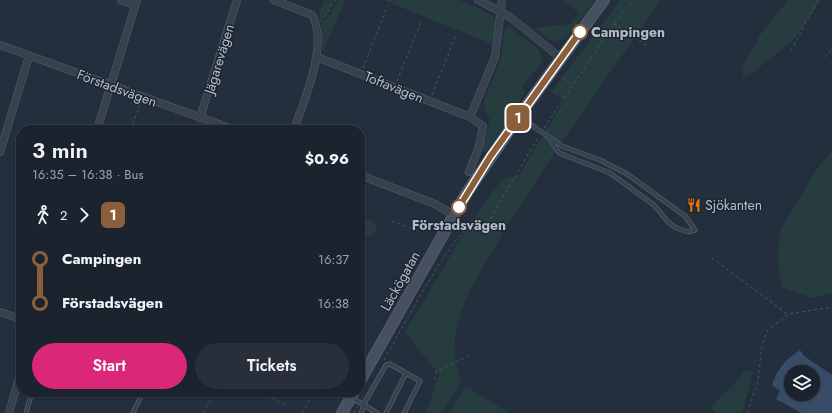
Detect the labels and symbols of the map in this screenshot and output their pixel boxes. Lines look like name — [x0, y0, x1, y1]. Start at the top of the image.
street label: Jägarevägen — [198, 22, 239, 98]
place label: Campingen — [591, 22, 665, 42]
marker: Campingen — [572, 24, 588, 40]
street label: Förstadsvägen — [74, 64, 160, 112]
street label: Toftavägen — [361, 66, 427, 108]
line badge: 1 — [505, 105, 531, 131]
place label: Sjökanten — [705, 195, 762, 215]
restaurant icon: Sjökanten — [686, 197, 702, 213]
marker: Förstadsvägen — [451, 199, 467, 215]
place label: Förstadsvägen — [412, 215, 506, 235]
street label: Läckögatan — [375, 247, 425, 315]

